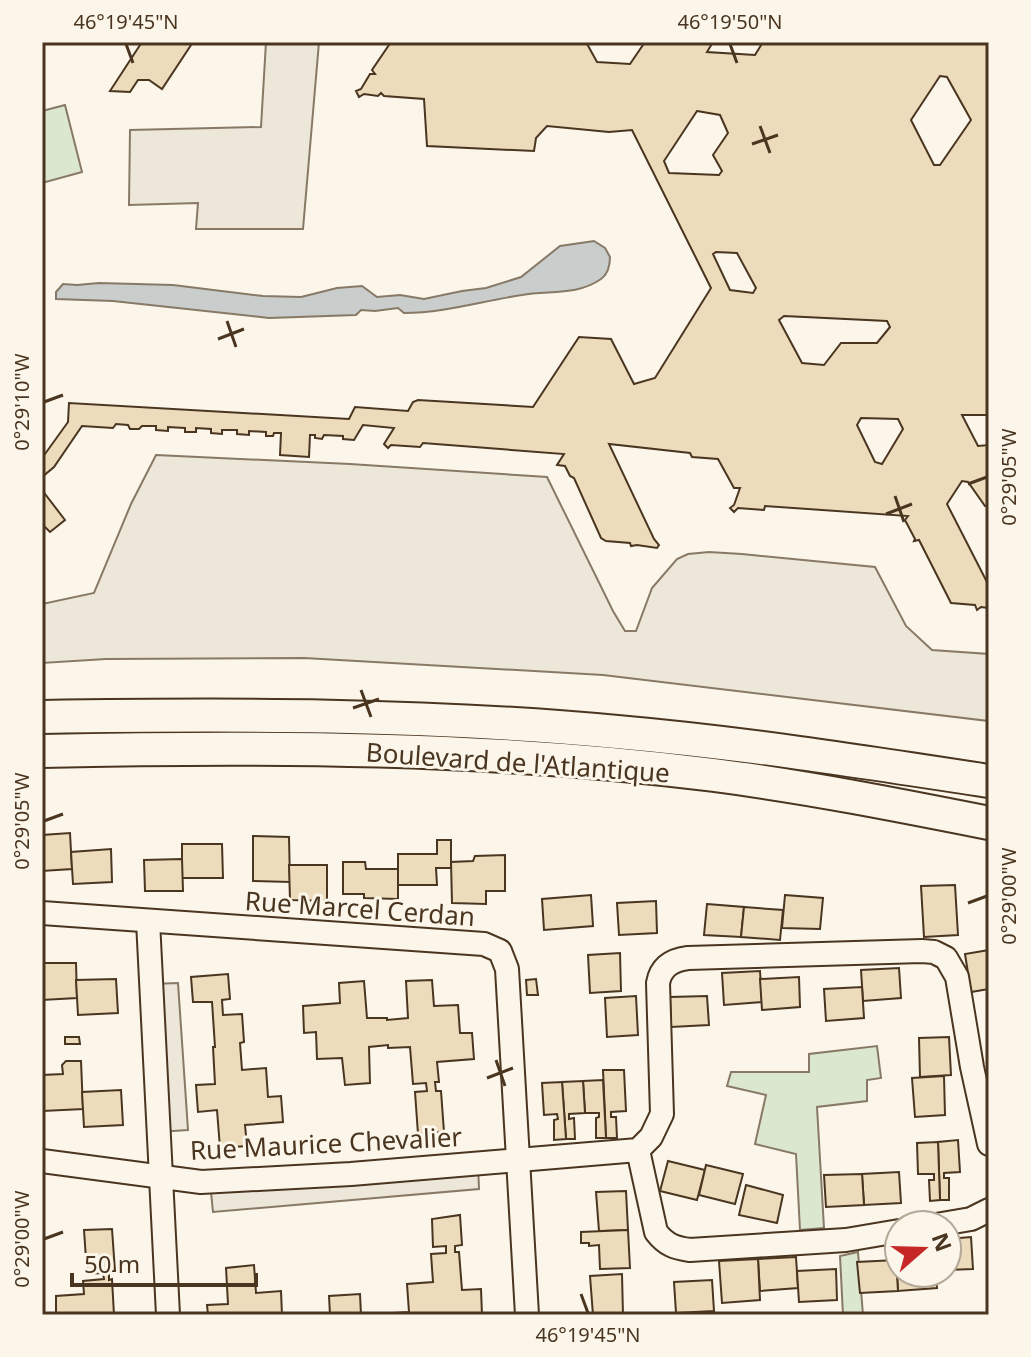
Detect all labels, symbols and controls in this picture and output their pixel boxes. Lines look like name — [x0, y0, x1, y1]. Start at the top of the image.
text: 46°19'45"N — [73, 8, 179, 35]
text: 46°19'50"N — [677, 8, 783, 35]
text: 0°29'10"W — [8, 353, 35, 451]
text: 0°29'05"W — [995, 428, 1022, 526]
street label: Boulevard de l'Atlantique — [365, 733, 671, 791]
text: 0°29'05"W — [8, 772, 35, 870]
text: 0°29'00"W — [995, 847, 1022, 945]
street label: Rue Marcel Cerdan — [244, 882, 476, 934]
street label: Rue Maurice Chevalier — [189, 1118, 463, 1168]
text: 0°29'00"W — [8, 1190, 35, 1288]
north arrow — [883, 1209, 963, 1289]
text: N — [926, 1228, 960, 1255]
scale bar — [72, 1237, 256, 1287]
text: 50 m — [84, 1247, 140, 1280]
text: 46°19'45"N — [535, 1321, 641, 1348]

